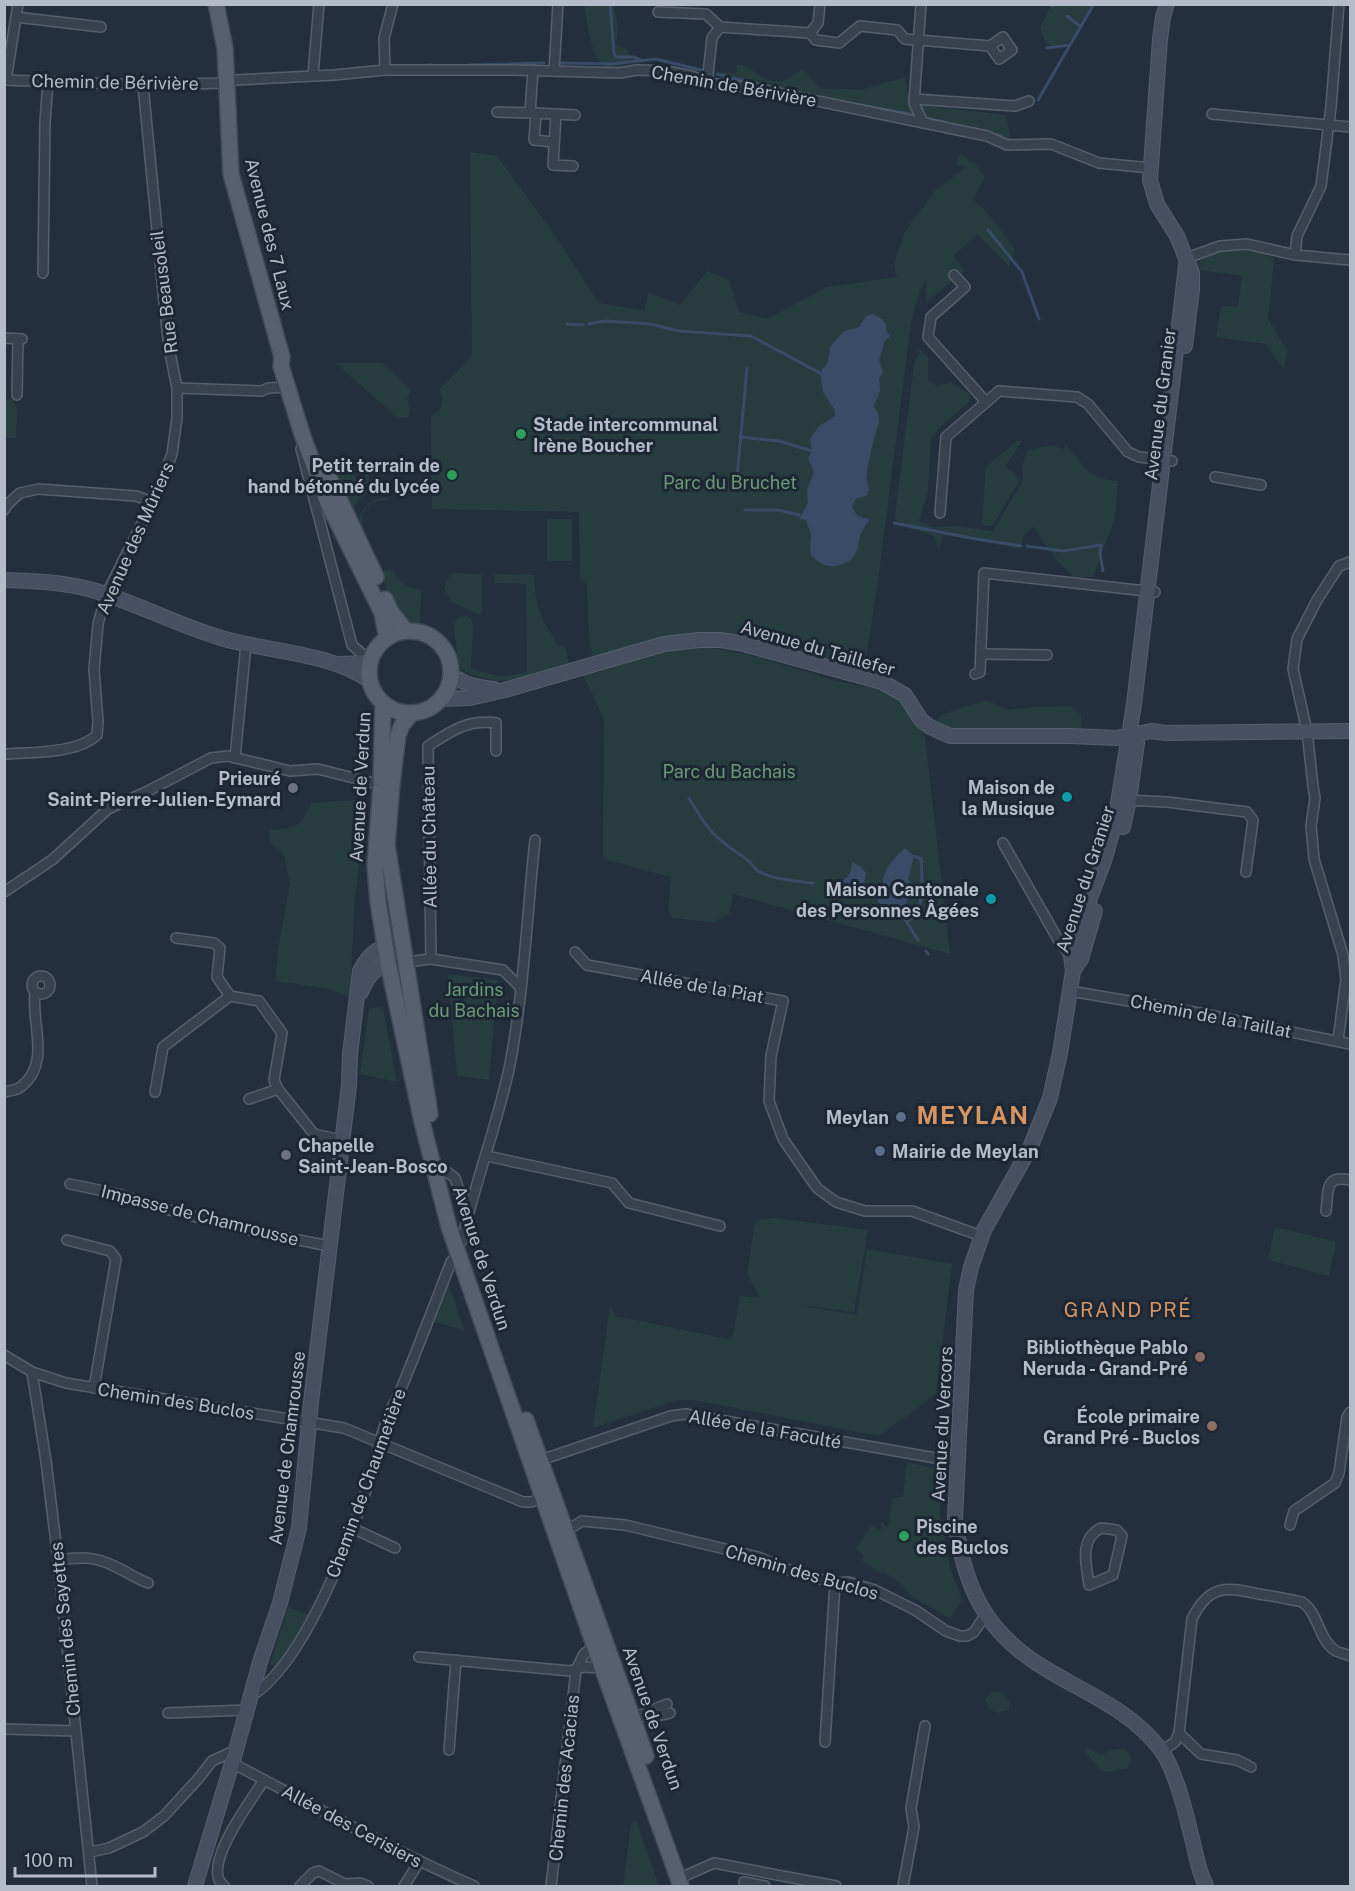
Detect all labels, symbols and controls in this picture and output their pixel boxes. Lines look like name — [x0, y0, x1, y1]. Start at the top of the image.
street label: Chemin de Bérivière — [650, 61, 818, 111]
street label: Chemin de Bérivière — [31, 70, 199, 94]
street label: Avenue des 7 Laux — [241, 156, 299, 312]
street label: Rue Beausoleil — [146, 229, 182, 355]
street label: Avenue du Granier — [1140, 327, 1180, 481]
place label: Stade intercommunal Irène Boucher — [533, 414, 718, 456]
marker: Stade intercommunal Irène Boucher — [514, 427, 528, 441]
place label: Petit terrain de hand bétonné du lycée — [248, 455, 440, 497]
street label: Avenue des Mûriers — [92, 459, 178, 617]
marker: Petit terrain de hand bétonné du lycée — [445, 468, 459, 482]
park label: Parc du Bruchet — [663, 472, 797, 493]
street label: Avenue du Taillefer — [738, 616, 898, 680]
street label: Avenue de Verdun — [346, 711, 374, 863]
park label: Parc du Bachais — [662, 761, 796, 782]
street label: Allée du Château — [417, 766, 441, 908]
place label: Prieuré Saint-Pierre-Julien-Eymard — [47, 768, 281, 810]
place label: Maison de la Musique — [961, 777, 1055, 819]
marker: Prieuré Saint-Pierre-Julien-Eymard — [286, 781, 300, 795]
marker: Maison de la Musique — [1060, 790, 1074, 804]
street label: Avenue du Granier — [1051, 803, 1119, 955]
place label: Maison Cantonale des Personnes Âgées — [796, 879, 979, 921]
marker: Maison Cantonale des Personnes Âgées — [984, 892, 998, 906]
street label: Allée de la Piat — [639, 965, 765, 1007]
park label: Jardins du Bachais — [428, 979, 520, 1021]
street label: Chemin de la Taillat — [1129, 990, 1293, 1042]
district label: MEYLAN — [916, 1101, 1030, 1129]
place label: Meylan — [826, 1107, 889, 1128]
marker: Meylan — [894, 1110, 908, 1124]
place label: Chapelle Saint-Jean-Bosco — [298, 1135, 448, 1177]
place label: Mairie de Meylan — [892, 1141, 1039, 1162]
marker: Mairie de Meylan — [873, 1144, 887, 1158]
marker: Chapelle Saint-Jean-Bosco — [279, 1148, 293, 1162]
street label: Impasse de Chamrousse — [99, 1180, 301, 1250]
street label: Avenue de Verdun — [449, 1183, 515, 1333]
district label: GRAND PRÉ — [1064, 1297, 1192, 1322]
place label: Bibliothèque Pablo Neruda - Grand-Pré — [1022, 1337, 1188, 1379]
street label: Avenue du Vercors — [927, 1346, 957, 1502]
street label: Avenue de Chamrousse — [265, 1350, 309, 1546]
marker: Bibliothèque Pablo Neruda - Grand-Pré — [1193, 1350, 1207, 1364]
street label: Chemin des Buclos — [96, 1378, 256, 1424]
street label: Chemin de Chaumetière — [322, 1385, 410, 1581]
street label: Allée de la Faculté — [687, 1405, 843, 1453]
place label: École primaire Grand Pré - Buclos — [1043, 1405, 1200, 1448]
marker: École primaire Grand Pré - Buclos — [1205, 1419, 1219, 1433]
place label: Piscine des Buclos — [916, 1516, 1009, 1558]
marker: Piscine des Buclos — [897, 1529, 911, 1543]
street label: Chemin des Buclos — [723, 1540, 881, 1604]
street label: Chemin des Sayettes — [45, 1541, 85, 1717]
street label: Avenue de Verdun — [619, 1643, 687, 1793]
street label: Chemin des Acacias — [545, 1694, 583, 1862]
street label: Allée des Cerisiers — [278, 1780, 426, 1872]
scale bar — [15, 1840, 154, 1878]
text: 100 m — [24, 1850, 73, 1871]

